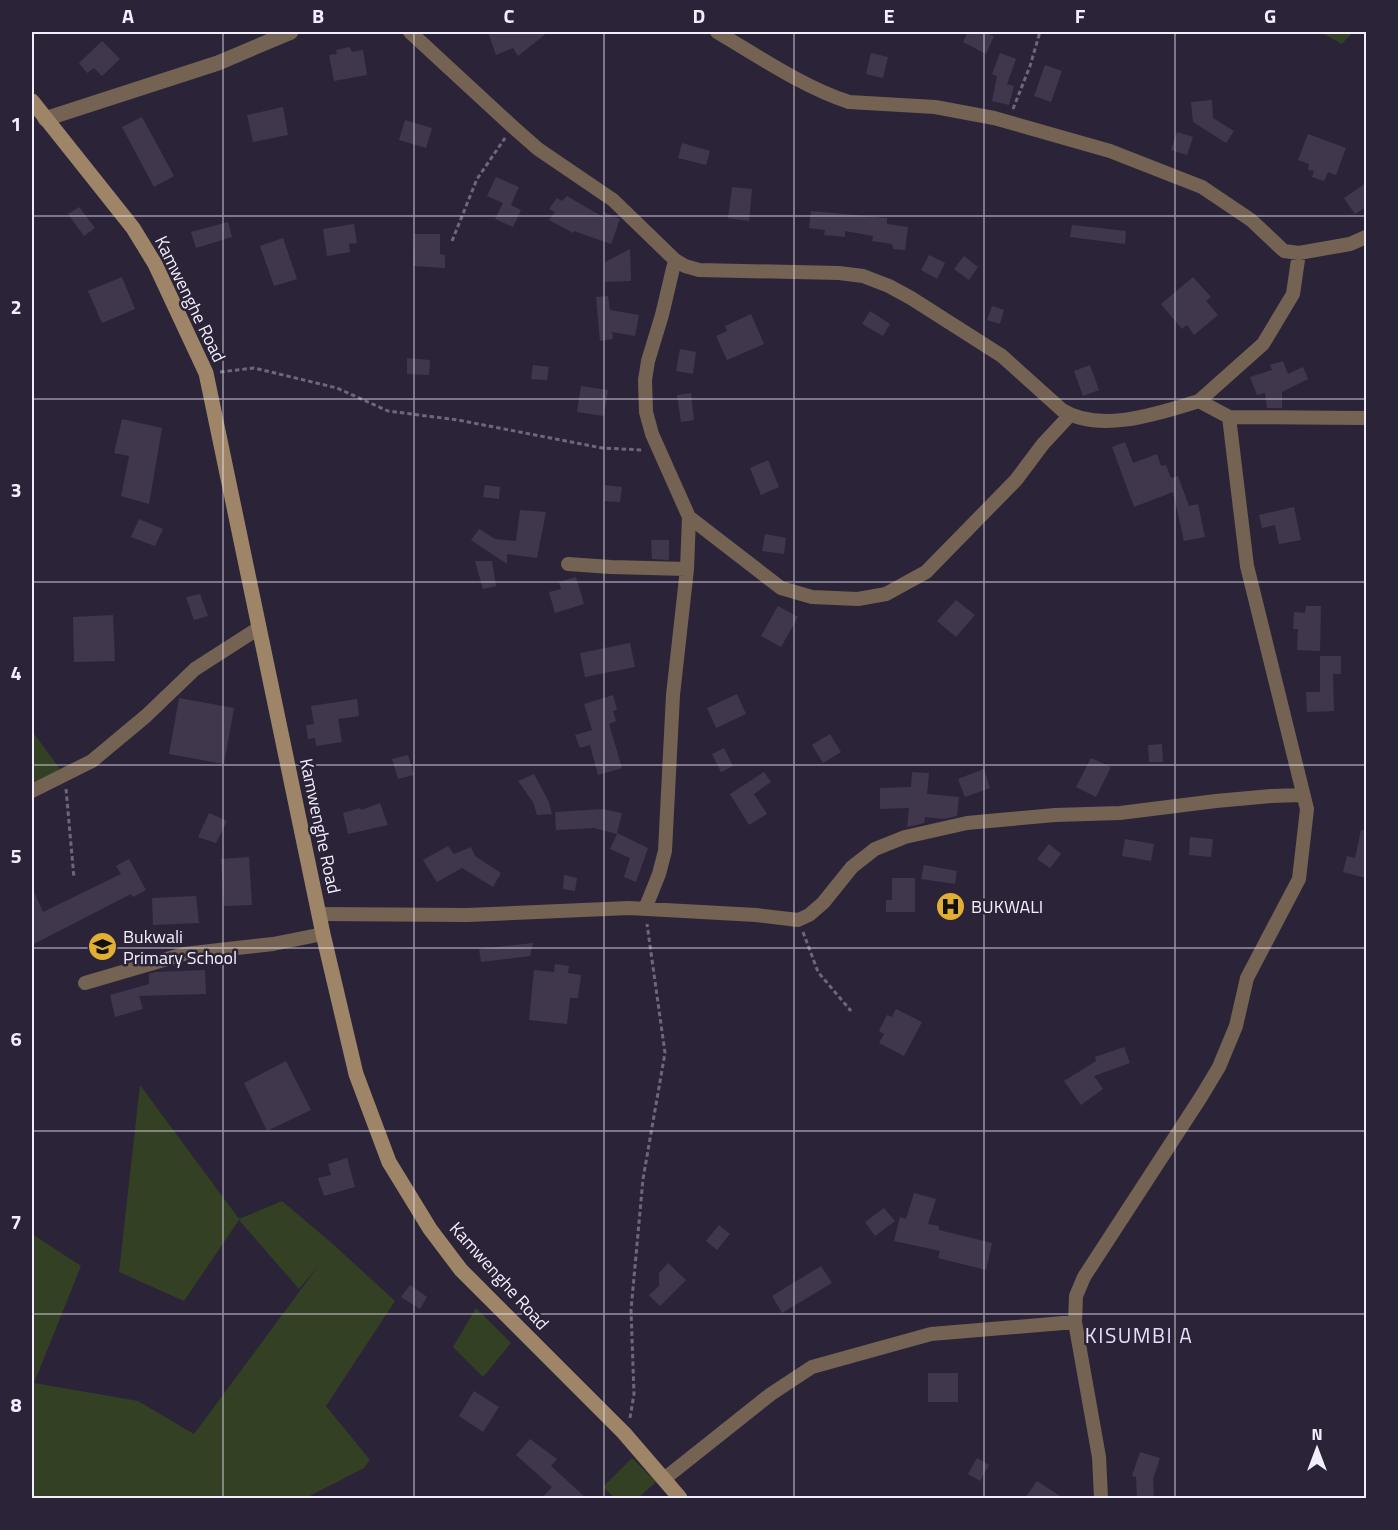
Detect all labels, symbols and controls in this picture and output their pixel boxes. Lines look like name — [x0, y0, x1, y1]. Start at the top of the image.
text: A — [122, 0, 134, 31]
text: B — [312, 0, 324, 31]
text: C — [504, 0, 515, 31]
text: D — [693, 0, 705, 31]
text: E — [883, 0, 895, 31]
text: F — [1075, 0, 1086, 31]
text: G — [1264, 0, 1276, 31]
text: 1 — [10, 108, 22, 139]
street label: Kamwenghe Road — [148, 231, 233, 367]
text: 2 — [10, 291, 22, 322]
text: 3 — [10, 474, 22, 505]
text: 4 — [10, 657, 22, 688]
street label: Kamwenghe Road — [293, 756, 348, 896]
text: 5 — [10, 840, 22, 871]
hospital icon: BUKWALI — [934, 891, 966, 923]
place label: BUKWALI — [971, 893, 1043, 920]
place label: Bukwali Primary School — [123, 923, 237, 971]
school or university icon: Bukwali Primary School — [86, 931, 118, 963]
text: 6 — [10, 1023, 22, 1054]
text: 7 — [10, 1206, 22, 1237]
street label: Kamwenghe Road — [443, 1216, 555, 1336]
district label: KISUMBI A — [1085, 1319, 1193, 1351]
text: 8 — [10, 1389, 22, 1420]
north arrow — [1287, 1419, 1347, 1479]
text: N — [1311, 1422, 1323, 1446]

